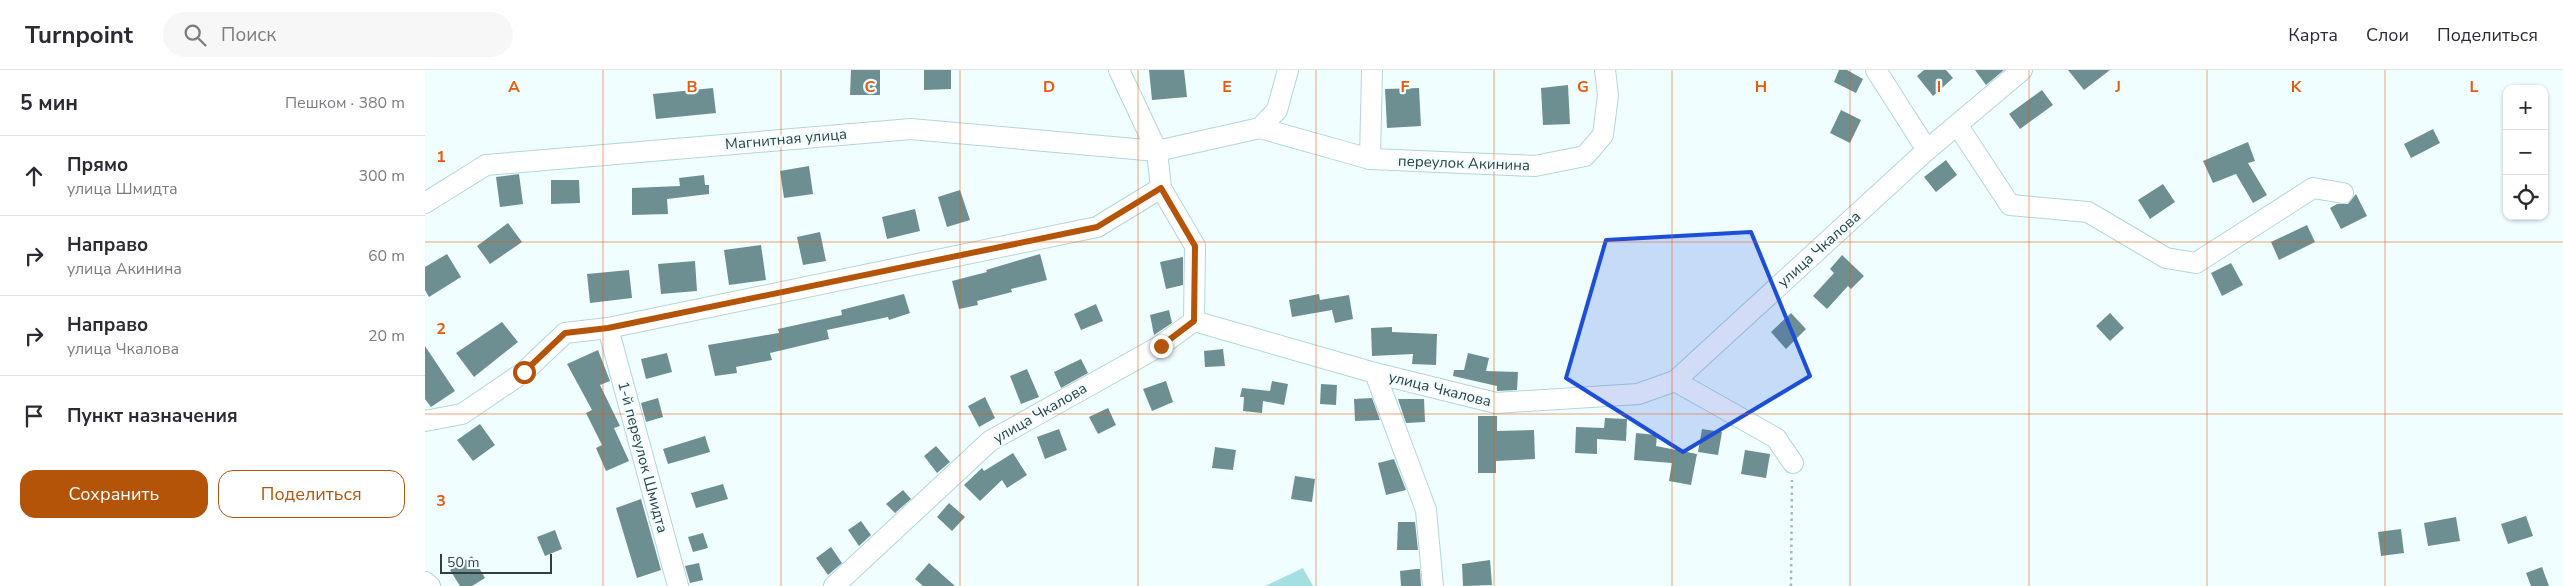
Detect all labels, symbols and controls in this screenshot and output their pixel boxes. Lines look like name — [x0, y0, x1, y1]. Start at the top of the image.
search box — [163, 12, 513, 57]
text: Turnpoint — [25, 19, 133, 51]
icon: search — [181, 21, 209, 49]
text: Поиск — [221, 22, 276, 48]
text: Карта — [2288, 23, 2338, 47]
text: Слои — [2366, 23, 2409, 47]
text: Поделиться — [2437, 23, 2538, 47]
text: A — [508, 76, 520, 98]
text: B — [686, 76, 698, 98]
text: C — [865, 76, 876, 98]
text: D — [1043, 76, 1055, 98]
text: E — [1222, 76, 1232, 98]
text: F — [1401, 76, 1410, 98]
text: G — [1577, 76, 1589, 98]
text: H — [1755, 76, 1767, 98]
text: I — [1937, 76, 1941, 98]
text: J — [2114, 76, 2121, 98]
text: K — [2291, 76, 2303, 98]
text: L — [2470, 76, 2479, 98]
map controls — [2503, 85, 2548, 220]
button: + — [2503, 85, 2548, 130]
text: 5 мин — [20, 89, 78, 117]
text: Пешком · 380 m — [285, 92, 405, 114]
street label: Магнитная улица — [724, 124, 848, 154]
button: − — [2503, 130, 2548, 175]
text: 1 — [436, 146, 446, 168]
street label: переулок Акинина — [1398, 151, 1530, 175]
text: Прямо — [67, 152, 128, 178]
icon: ahead — [20, 162, 48, 190]
text: 300 m — [358, 165, 405, 187]
button: locate — [2503, 175, 2548, 220]
text: улица Шмидта — [67, 178, 178, 200]
street label: улица Чкалова — [1773, 206, 1865, 292]
text: Направо — [67, 232, 148, 258]
icon: right — [20, 242, 48, 270]
text: 60 m — [368, 245, 405, 267]
text: улица Акинина — [67, 258, 182, 280]
text: Направо — [67, 312, 148, 338]
text: 2 — [436, 318, 446, 340]
icon: right — [20, 322, 48, 350]
text: 20 m — [368, 325, 405, 347]
route end — [1150, 335, 1173, 358]
text: улица Чкалова — [67, 338, 179, 360]
route start — [513, 361, 536, 384]
street label: улица Чкалова — [1387, 367, 1493, 411]
street label: улица Чкалова — [989, 378, 1091, 448]
street label: 1-й переулок Шмидта — [613, 379, 673, 535]
icon: arrive — [20, 402, 48, 430]
text: Пункт назначения — [67, 403, 238, 429]
button: Сохранить — [20, 470, 208, 518]
button: Поделиться — [218, 470, 405, 518]
text: 3 — [436, 490, 446, 512]
scale bar — [440, 551, 553, 574]
text: 50 m — [447, 553, 479, 572]

